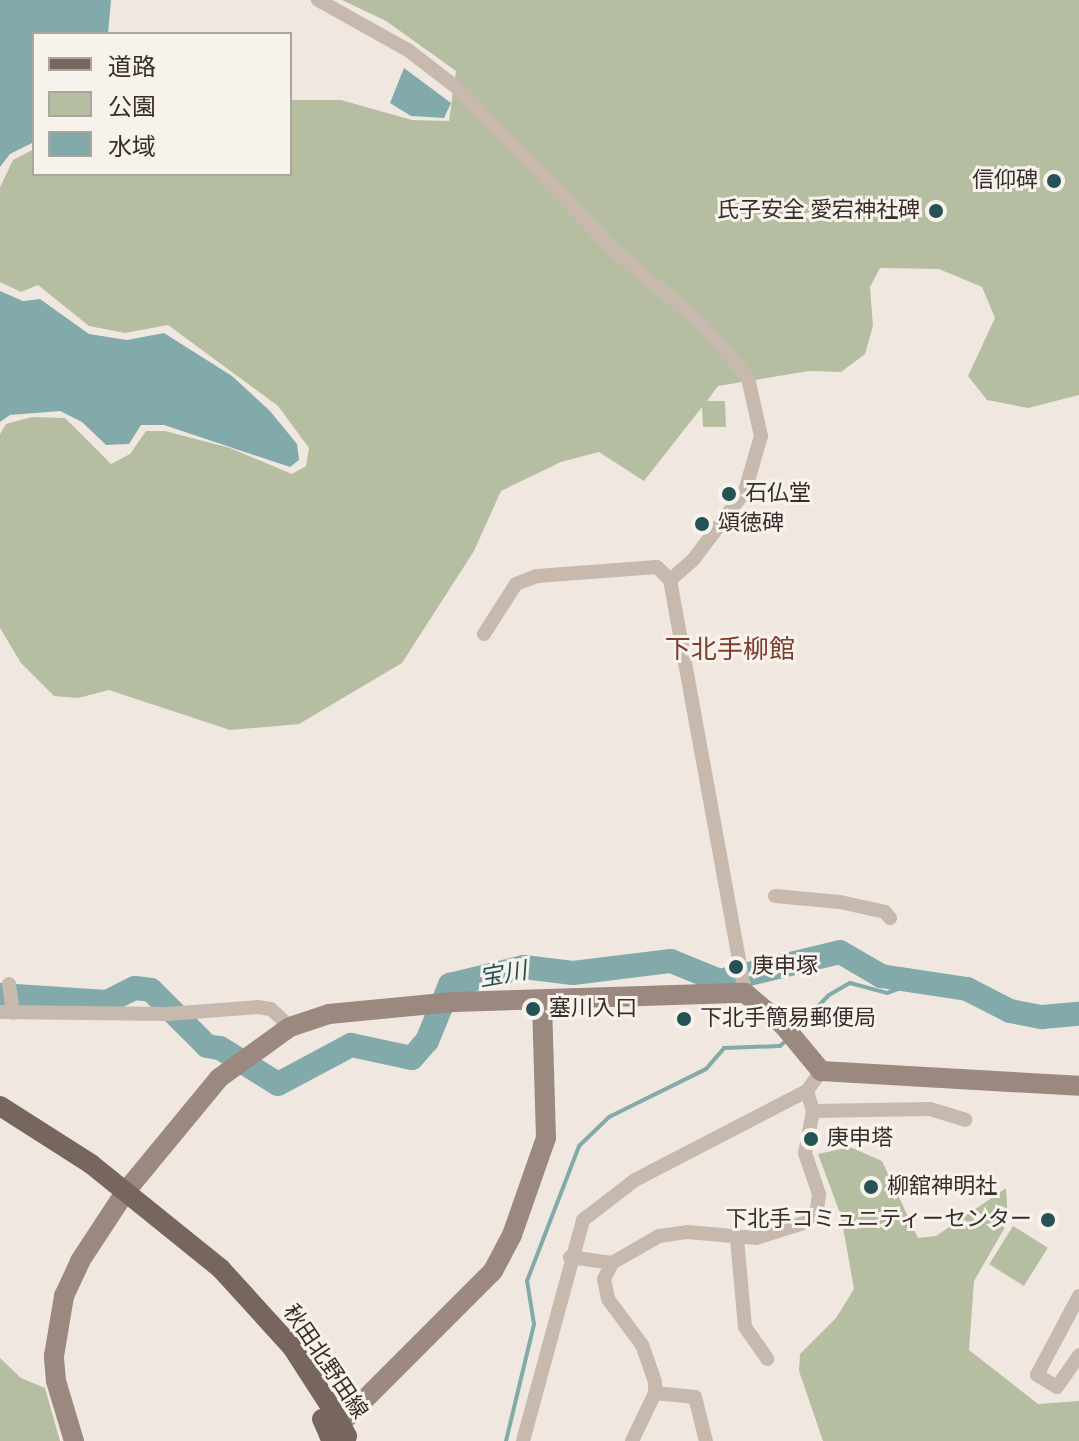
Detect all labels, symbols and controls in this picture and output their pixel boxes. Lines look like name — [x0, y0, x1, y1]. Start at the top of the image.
legend — [32, 32, 292, 176]
text: 道路 — [108, 53, 156, 81]
text: 公園 — [108, 93, 156, 121]
text: 水域 — [108, 133, 156, 161]
place label: 信仰碑 — [972, 168, 1038, 194]
marker: 信仰碑 — [1045, 172, 1063, 190]
place label: 氏子安全 愛宕神社碑 — [717, 198, 920, 224]
marker: 氏子安全 愛宕神社碑 — [927, 202, 945, 220]
place label: 石仏堂 — [745, 481, 811, 507]
marker: 石仏堂 — [720, 485, 738, 503]
place label: 頌徳碑 — [718, 511, 784, 537]
marker: 頌徳碑 — [693, 515, 711, 533]
district label: 下北手柳館 — [665, 634, 795, 666]
place label: 庚申塚 — [752, 954, 818, 980]
water label: 宝川 — [477, 957, 529, 993]
marker: 庚申塚 — [727, 958, 745, 976]
place label: 塞川入口 — [549, 996, 637, 1022]
marker: 塞川入口 — [524, 1000, 542, 1018]
place label: 下北手簡易郵便局 — [700, 1006, 876, 1032]
marker: 下北手簡易郵便局 — [675, 1010, 693, 1028]
place label: 庚申塔 — [827, 1126, 893, 1152]
marker: 庚申塔 — [802, 1130, 820, 1148]
place label: 柳舘神明社 — [887, 1174, 997, 1200]
marker: 柳舘神明社 — [862, 1178, 880, 1196]
place label: 下北手コミュニティーセンター — [724, 1207, 1032, 1233]
marker: 下北手コミュニティーセンター — [1039, 1211, 1057, 1229]
street label: 秋田北野田線 — [277, 1300, 373, 1424]

